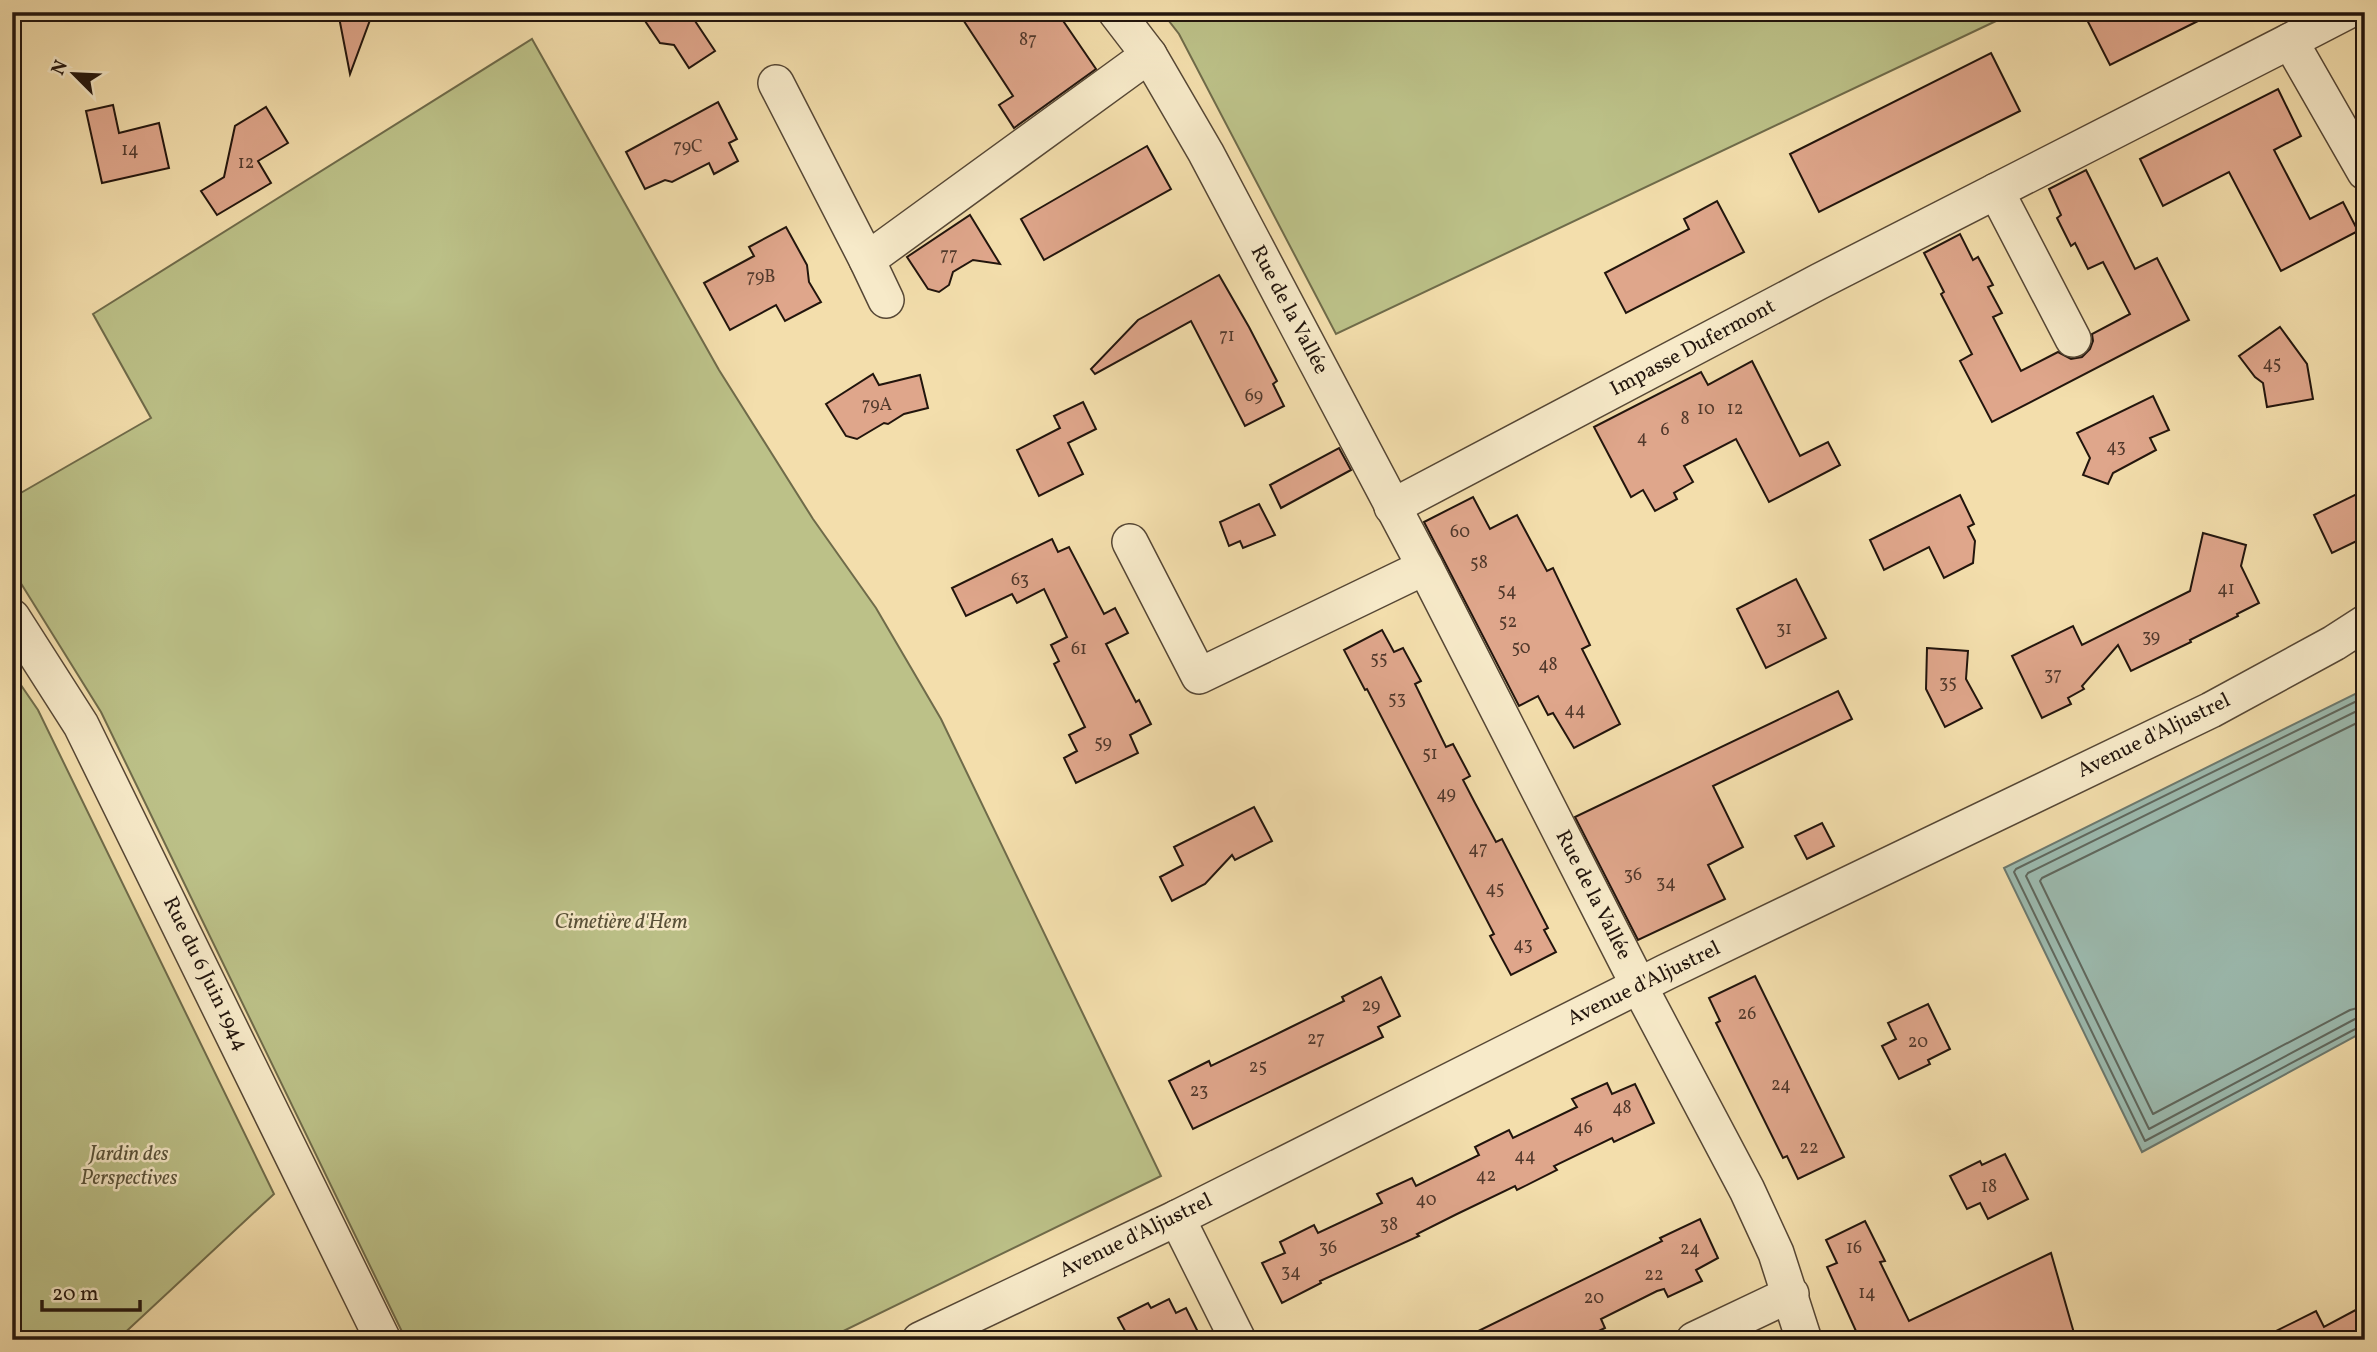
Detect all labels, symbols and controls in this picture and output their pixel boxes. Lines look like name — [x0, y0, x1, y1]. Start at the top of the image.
house number: 87 — [1019, 28, 1037, 53]
north arrow — [38, 38, 108, 108]
text: N — [46, 56, 75, 79]
house number: 79C — [673, 135, 703, 160]
house number: 14 — [121, 138, 139, 163]
house number: 12 — [238, 151, 254, 176]
street label: Rue de la Vallée — [1243, 240, 1335, 380]
house number: 77 — [940, 243, 958, 268]
house number: 79B — [746, 265, 776, 290]
street label: Impasse Dufermont — [1605, 292, 1781, 404]
house number: 71 — [1219, 324, 1235, 349]
house number: 45 — [2263, 352, 2281, 377]
house number: 69 — [1245, 384, 1263, 409]
house number: 79A — [862, 393, 893, 418]
house number: 10 — [1697, 397, 1715, 422]
house number: 12 — [1727, 397, 1743, 422]
house number: 8 — [1680, 407, 1690, 432]
house number: 6 — [1660, 418, 1670, 443]
house number: 4 — [1637, 426, 1647, 451]
house number: 43 — [2106, 435, 2126, 460]
house number: 60 — [1450, 520, 1470, 545]
house number: 58 — [1470, 551, 1488, 576]
house number: 63 — [1011, 568, 1029, 593]
house number: 41 — [2217, 577, 2235, 602]
house number: 54 — [1497, 579, 1517, 604]
house number: 52 — [1499, 610, 1517, 635]
house number: 31 — [1776, 617, 1792, 642]
house number: 39 — [2142, 625, 2160, 650]
house number: 50 — [1511, 636, 1531, 661]
house number: 61 — [1071, 637, 1087, 662]
house number: 55 — [1370, 647, 1388, 672]
house number: 48 — [1538, 653, 1558, 678]
house number: 37 — [2044, 663, 2062, 688]
house number: 35 — [1939, 671, 1957, 696]
street label: Avenue d'Aljustrel — [2073, 686, 2235, 786]
house number: 53 — [1388, 687, 1406, 712]
house number: 44 — [1564, 698, 1586, 723]
house number: 59 — [1094, 731, 1112, 756]
house number: 51 — [1422, 742, 1438, 767]
house number: 49 — [1436, 782, 1456, 807]
street label: Rue de la Vallée — [1548, 825, 1638, 965]
house number: 47 — [1468, 837, 1488, 862]
house number: 36 — [1624, 863, 1642, 888]
house number: 34 — [1656, 871, 1676, 896]
house number: 45 — [1486, 877, 1504, 902]
street label: Rue du 6 Juin 1944 — [155, 892, 255, 1056]
park label: Cimetière d'Hem — [554, 908, 688, 937]
house number: 43 — [1513, 933, 1533, 958]
street label: Avenue d'Aljustrel — [1563, 934, 1725, 1034]
house number: 29 — [1362, 994, 1380, 1019]
house number: 26 — [1738, 1002, 1756, 1027]
house number: 27 — [1307, 1027, 1325, 1052]
house number: 20 — [1908, 1030, 1928, 1055]
house number: 25 — [1249, 1055, 1267, 1080]
house number: 24 — [1771, 1073, 1791, 1098]
house number: 23 — [1190, 1079, 1208, 1104]
house number: 48 — [1612, 1096, 1632, 1121]
house number: 46 — [1573, 1116, 1593, 1141]
house number: 22 — [1799, 1136, 1819, 1161]
park label: Jardin des Perspectives — [81, 1140, 178, 1193]
house number: 44 — [1514, 1144, 1536, 1169]
house number: 42 — [1476, 1164, 1496, 1189]
house number: 18 — [1981, 1175, 1997, 1200]
street label: Avenue d'Aljustrel — [1055, 1186, 1217, 1286]
house number: 40 — [1415, 1188, 1437, 1213]
house number: 38 — [1380, 1213, 1398, 1238]
house number: 36 — [1319, 1236, 1337, 1261]
house number: 16 — [1846, 1236, 1862, 1261]
house number: 24 — [1680, 1237, 1700, 1262]
house number: 34 — [1281, 1260, 1301, 1285]
house number: 22 — [1644, 1263, 1664, 1288]
scale bar — [42, 1268, 140, 1312]
text: 20 m — [52, 1280, 98, 1309]
house number: 14 — [1858, 1281, 1876, 1306]
house number: 20 — [1584, 1286, 1604, 1311]

